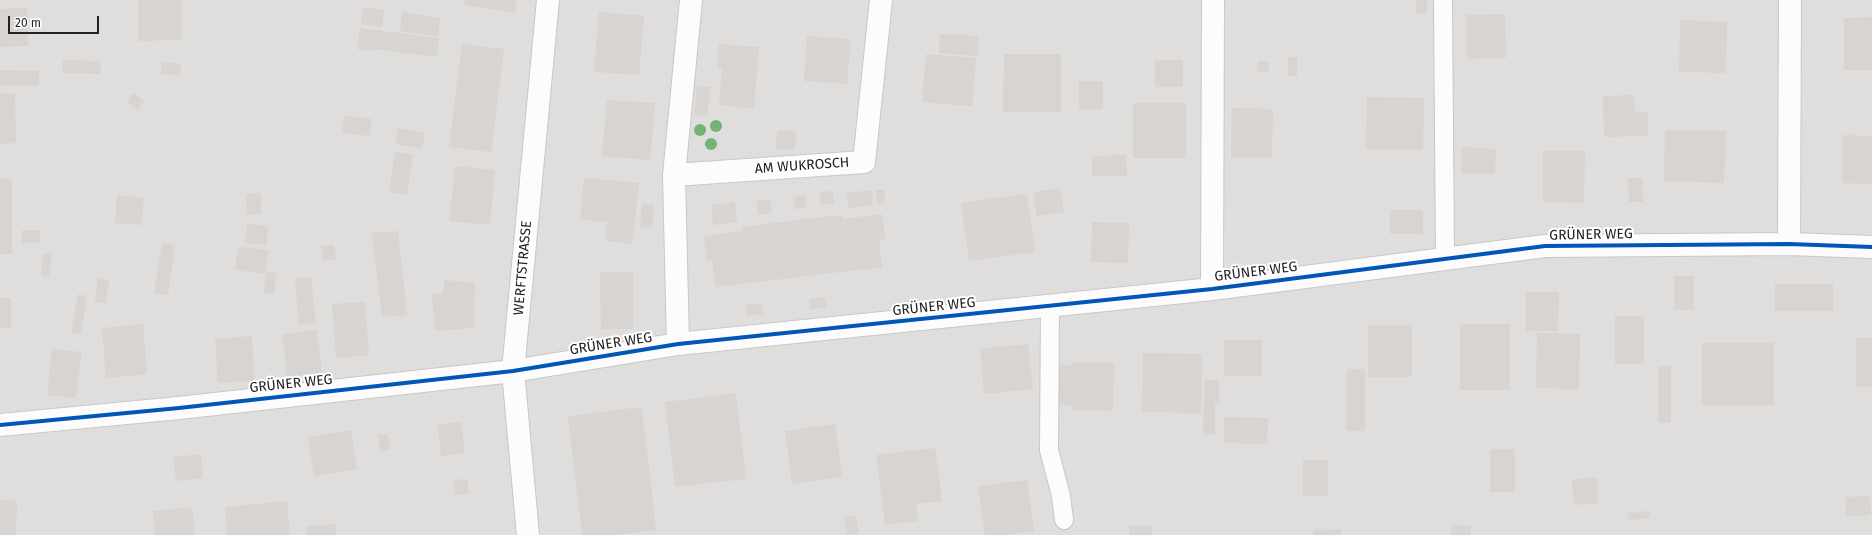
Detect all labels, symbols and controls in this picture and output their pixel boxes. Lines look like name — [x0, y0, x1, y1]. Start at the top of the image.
scale bar — [10, 8, 101, 34]
text: 20 m — [15, 16, 41, 30]
street label: AM WUKROSCH — [754, 154, 850, 178]
street label: WERFTSTRASSE — [510, 220, 536, 316]
street label: GRÜNER WEG — [1549, 226, 1633, 244]
street label: GRÜNER WEG — [1214, 259, 1298, 285]
street label: GRÜNER WEG — [892, 294, 976, 320]
street label: GRÜNER WEG — [568, 329, 654, 359]
street label: GRÜNER WEG — [249, 371, 333, 397]

